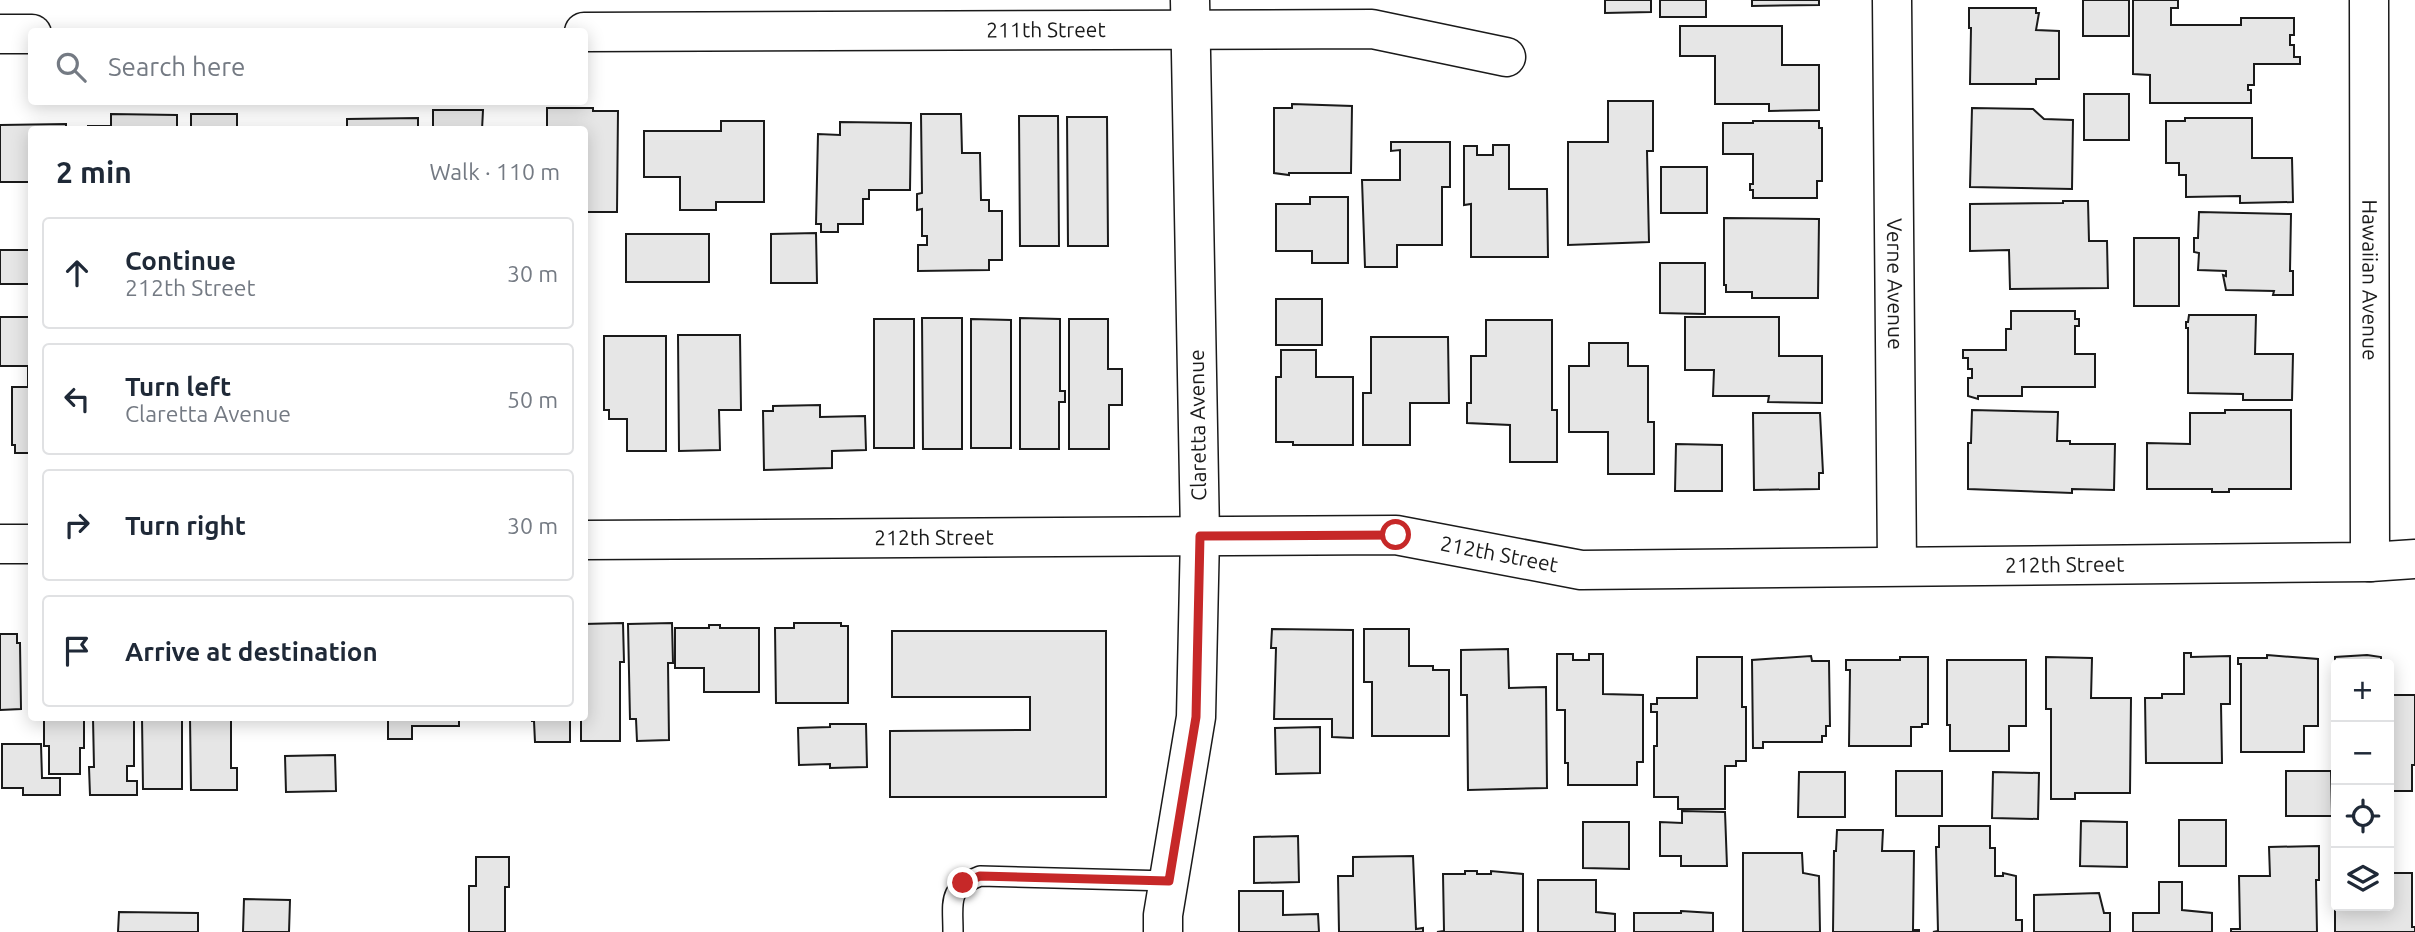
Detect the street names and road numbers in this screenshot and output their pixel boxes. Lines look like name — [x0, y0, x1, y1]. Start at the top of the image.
street label: 211th Street — [986, 17, 1106, 41]
street label: Hawaiian Avenue — [2358, 199, 2383, 361]
street label: Verne Avenue — [1883, 218, 1908, 350]
street label: Claretta Avenue — [1184, 349, 1210, 501]
street label: 212th Street — [874, 524, 994, 549]
street label: 212th Street — [1438, 531, 1560, 576]
street label: 212th Street — [2005, 551, 2124, 577]

